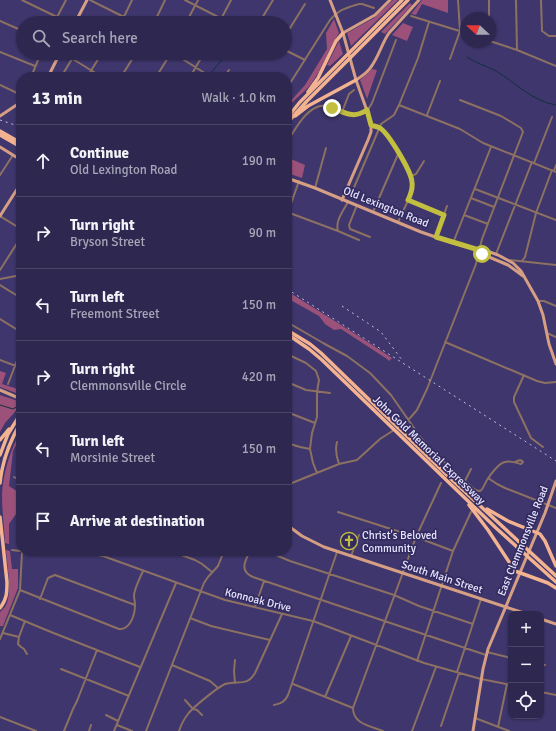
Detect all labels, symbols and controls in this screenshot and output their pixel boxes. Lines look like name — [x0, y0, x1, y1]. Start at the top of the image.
north arrow — [460, 12, 496, 48]
search box — [16, 16, 292, 60]
icon: search — [30, 27, 52, 49]
text: Search here — [62, 29, 138, 47]
text: 13 min — [32, 88, 82, 109]
text: Walk · 1.0 km — [202, 90, 276, 106]
route end — [323, 99, 341, 117]
text: Continue — [70, 144, 129, 162]
icon: ahead — [32, 150, 54, 172]
text: 190 m — [242, 153, 276, 169]
text: Old Lexington Road — [70, 162, 177, 178]
street label: Old Lexington Road — [341, 184, 431, 230]
text: Turn right — [70, 216, 135, 234]
icon: right — [32, 222, 54, 244]
text: 90 m — [249, 225, 276, 241]
text: Bryson Street — [70, 234, 145, 250]
route start — [473, 245, 491, 263]
text: Turn left — [70, 288, 124, 306]
icon: left — [32, 294, 54, 316]
text: 150 m — [242, 297, 276, 313]
text: Freemont Street — [70, 306, 160, 322]
text: Turn right — [70, 360, 135, 378]
icon: right — [32, 366, 54, 388]
text: 420 m — [242, 369, 276, 385]
text: Clemmonsville Circle — [70, 378, 187, 394]
street label: John Gold Memorial Expressway — [370, 393, 488, 508]
text: Turn left — [70, 432, 124, 450]
icon: left — [32, 438, 54, 460]
text: 150 m — [242, 441, 276, 457]
text: Morsinie Street — [70, 450, 155, 466]
street label: East Clemmonsville Road — [495, 484, 551, 598]
icon: arrive — [32, 510, 54, 532]
text: Arrive at destination — [70, 512, 205, 530]
place label: Christ's Beloved Community — [362, 529, 437, 555]
church icon: Christ's Beloved Community — [339, 531, 359, 551]
street label: South Main Street — [400, 558, 484, 596]
street label: Konnoak Drive — [223, 585, 293, 615]
map controls — [508, 611, 544, 719]
button: + — [508, 611, 544, 647]
button: − — [508, 647, 544, 683]
button: locate — [508, 683, 544, 719]

